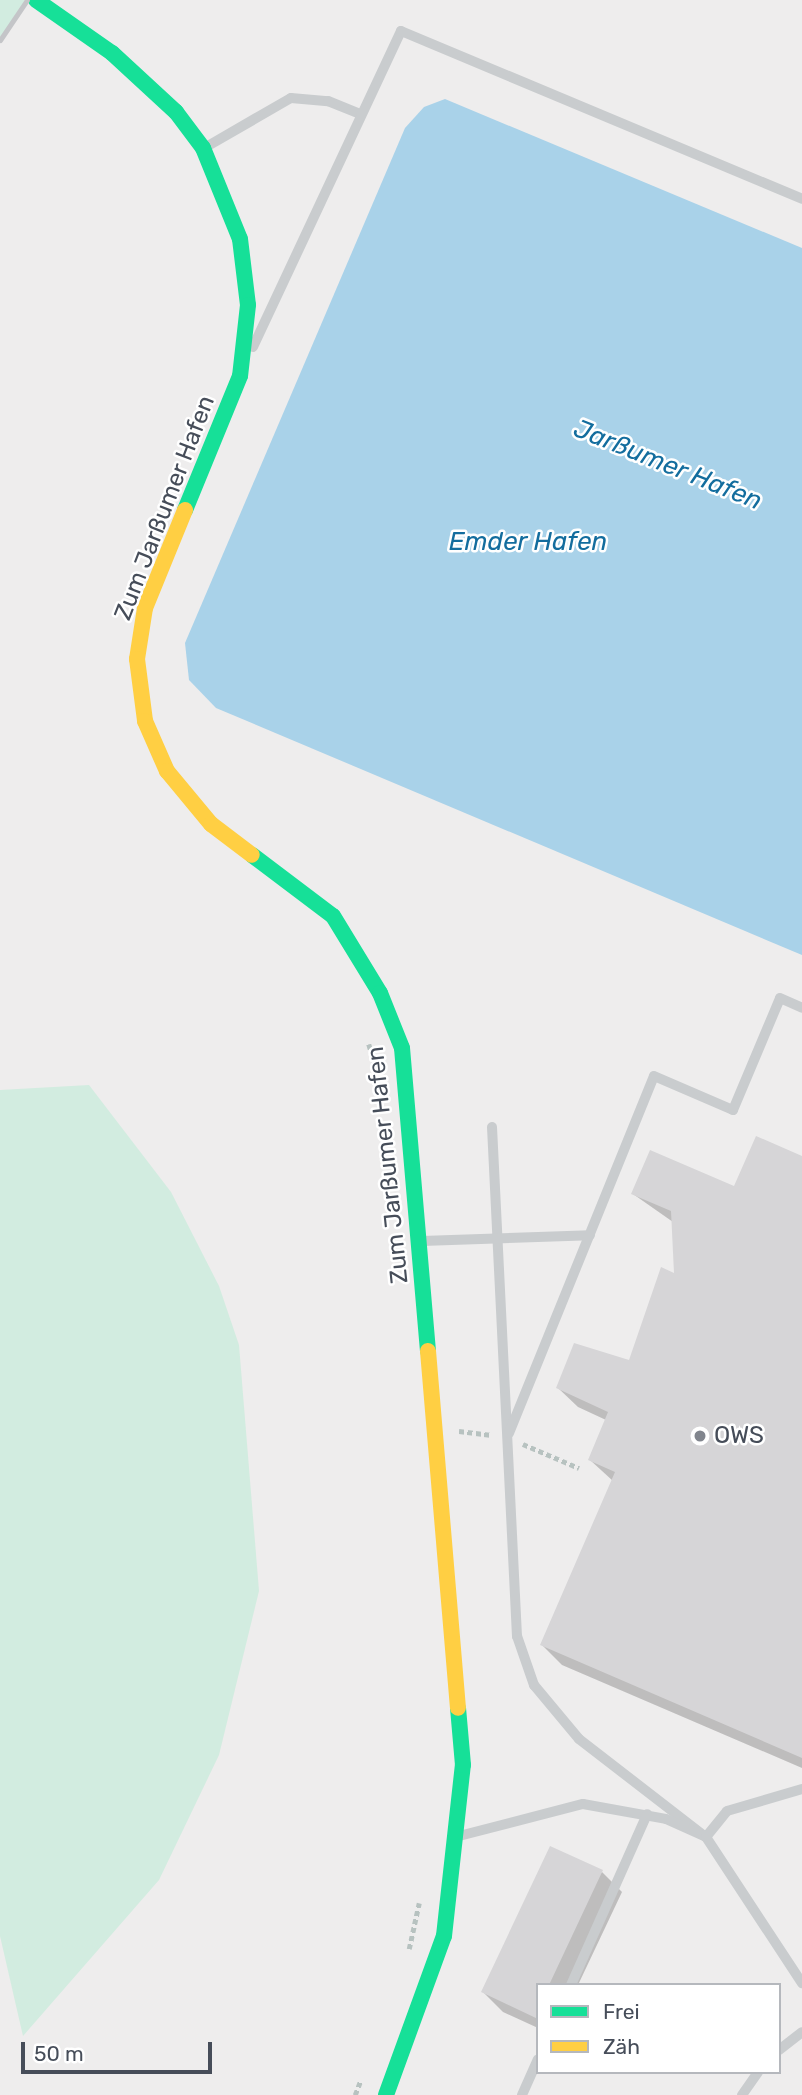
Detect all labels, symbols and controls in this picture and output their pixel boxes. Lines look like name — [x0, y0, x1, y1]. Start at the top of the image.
street label: Zum Jarßumer Hafen — [109, 391, 221, 625]
water label: Jarßumer Hafen — [569, 413, 767, 517]
water label: Emder Hafen — [448, 526, 608, 558]
street label: Zum Jarßumer Hafen — [361, 1045, 415, 1285]
place label: OWS — [714, 1422, 764, 1450]
marker: OWS — [692, 1428, 708, 1444]
legend — [536, 1983, 781, 2074]
text: Frei — [603, 1999, 640, 2024]
scale bar — [24, 2028, 215, 2072]
text: Zäh — [603, 2034, 640, 2059]
text: 50 m — [34, 2041, 84, 2066]

